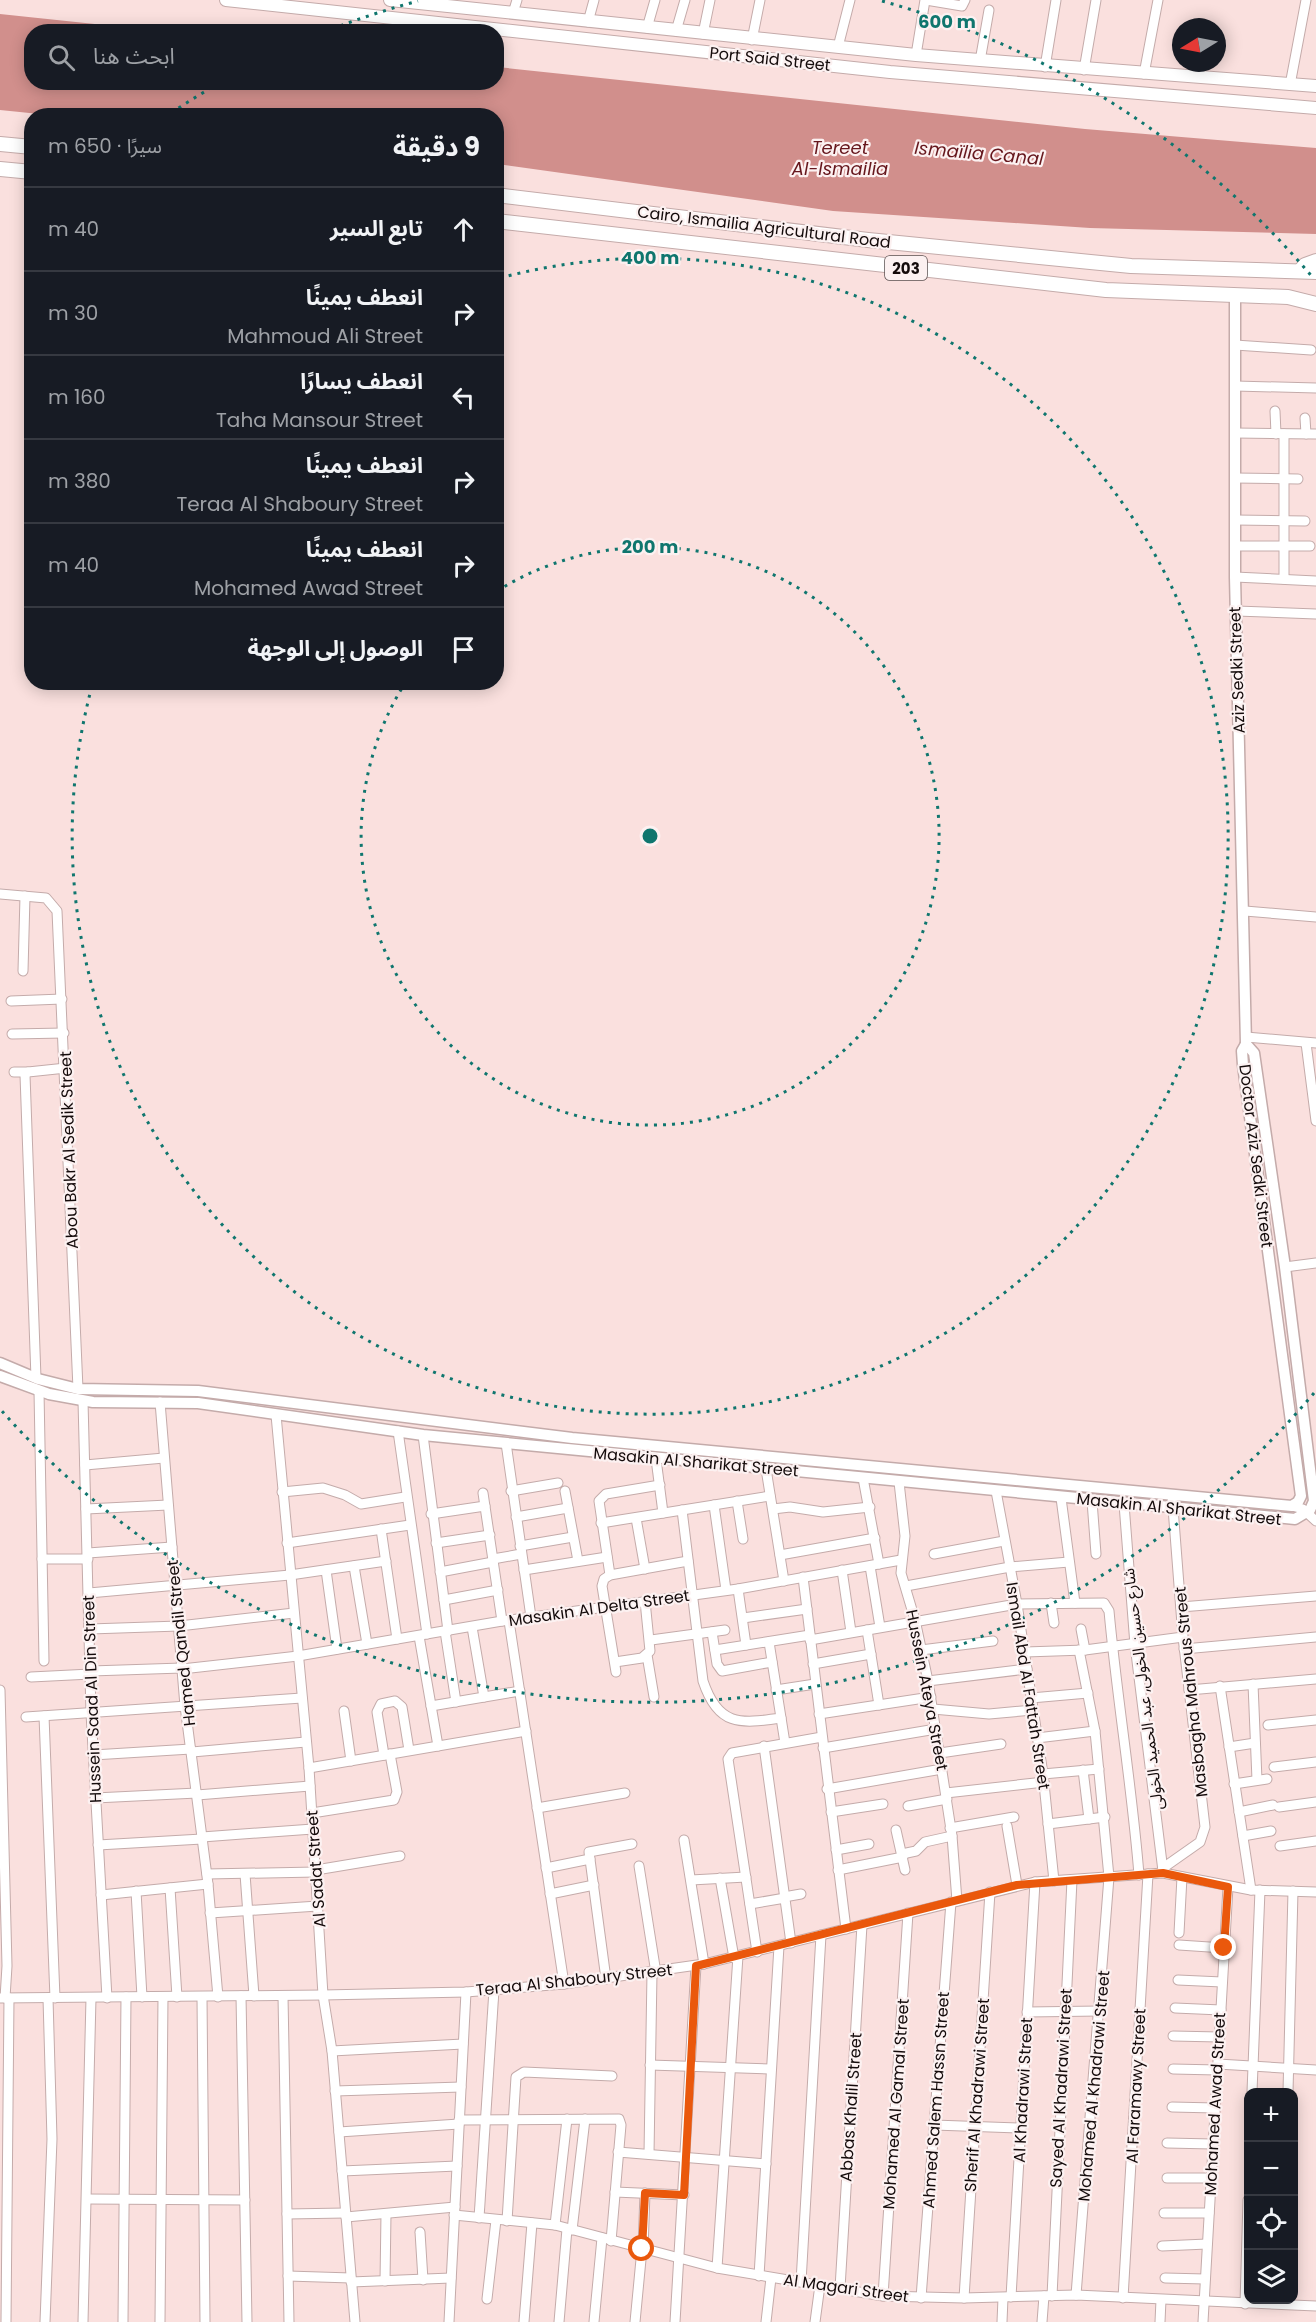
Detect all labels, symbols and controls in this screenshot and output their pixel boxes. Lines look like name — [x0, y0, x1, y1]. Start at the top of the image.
text: 600 m — [918, 9, 976, 34]
north arrow — [1172, 18, 1226, 72]
search box — [24, 24, 504, 90]
icon: search — [45, 41, 78, 74]
text: ابحث هنا — [93, 41, 175, 72]
street label: Port Said Street — [708, 41, 832, 77]
text: 9 دقيقة — [393, 129, 480, 165]
text: سيرًا · 650 m — [48, 132, 162, 160]
water label: Tereet Al-Ismailia — [791, 135, 888, 181]
water label: Ismaïlia Canal — [913, 135, 1045, 171]
street label: Cairo, Ismailia Agricultural Road — [636, 200, 892, 254]
text: تابع السير — [330, 213, 423, 244]
icon: ahead — [447, 213, 480, 246]
text: 40 m — [48, 215, 99, 243]
text: 400 m — [621, 245, 679, 270]
road number: 203 — [885, 256, 927, 280]
text: انعطف يمينًا — [306, 282, 423, 313]
icon: right — [447, 297, 480, 330]
text: 30 m — [48, 299, 98, 327]
text: Mahmoud Ali Street — [227, 322, 423, 350]
text: انعطف يسارًا — [300, 366, 423, 397]
icon: left — [447, 381, 480, 414]
text: 160 m — [48, 383, 106, 411]
text: Taha Mansour Street — [216, 406, 423, 434]
text: انعطف يمينًا — [306, 450, 423, 481]
icon: right — [447, 465, 480, 498]
text: 380 m — [48, 467, 111, 495]
text: Teraa Al Shaboury Street — [176, 490, 423, 518]
text: انعطف يمينًا — [306, 534, 423, 565]
text: 200 m — [622, 534, 678, 559]
icon: right — [447, 549, 480, 582]
text: 40 m — [48, 551, 99, 579]
text: Mohamed Awad Street — [194, 574, 423, 602]
street label: Aziz Sedki Street — [1223, 606, 1251, 734]
text: الوصول إلى الوجهة — [248, 633, 423, 664]
icon: arrive — [447, 633, 480, 666]
centre of rings — [640, 826, 660, 846]
street label: Abou Bakr Al Sedik Street — [54, 1051, 84, 1249]
street label: Doctor Aziz Sedki Street — [1233, 1063, 1279, 1249]
street label: Masakin Al Sharikat Street — [592, 1442, 800, 1482]
street label: Masakin Al Sharikat Street — [1075, 1487, 1283, 1531]
street label: Hamed Qandil Street — [161, 1559, 201, 1727]
street label: شارع حسين الخولى, عبد الحميد الخولى — [1117, 1567, 1170, 1811]
street label: Ismail Abd Al Fattah Street — [1000, 1580, 1056, 1792]
street label: Masakin Al Delta Street — [507, 1584, 691, 1632]
street label: Masbagha Mahrous Street — [1168, 1585, 1213, 1798]
street label: Hussein Saad Al Din Street — [77, 1594, 107, 1803]
street label: Hussein Ateya Street — [900, 1607, 954, 1773]
street label: Al Sadat Street — [300, 1809, 332, 1929]
route end — [1210, 1934, 1236, 1960]
street label: Teraa Al Shaboury Street — [475, 1958, 673, 2002]
street label: Mohamed Al Khadrawi Street — [1072, 1969, 1116, 2203]
street label: Sayed Al Khadrawi Street — [1044, 1988, 1078, 2188]
street label: Ahmed Salem Hassn Street — [917, 1991, 955, 2209]
street label: Sherif Al Khadrawi Street — [959, 1997, 995, 2193]
street label: Mohamed Al Gamal Street — [877, 1998, 915, 2210]
street label: Al Faramawy Street — [1120, 2008, 1152, 2164]
street label: Mohamed Awad Street — [1199, 2012, 1231, 2196]
street label: Al Khadrawi Street — [1008, 2017, 1038, 2163]
street label: Abbas Khalil Street — [834, 2031, 868, 2182]
map controls — [1244, 2088, 1298, 2304]
button: + — [1244, 2088, 1298, 2142]
button: − — [1244, 2142, 1298, 2196]
button: locate — [1244, 2196, 1298, 2250]
route start — [628, 2235, 654, 2261]
button: layers — [1244, 2250, 1298, 2304]
street label: Al Magari Street — [782, 2268, 910, 2308]

